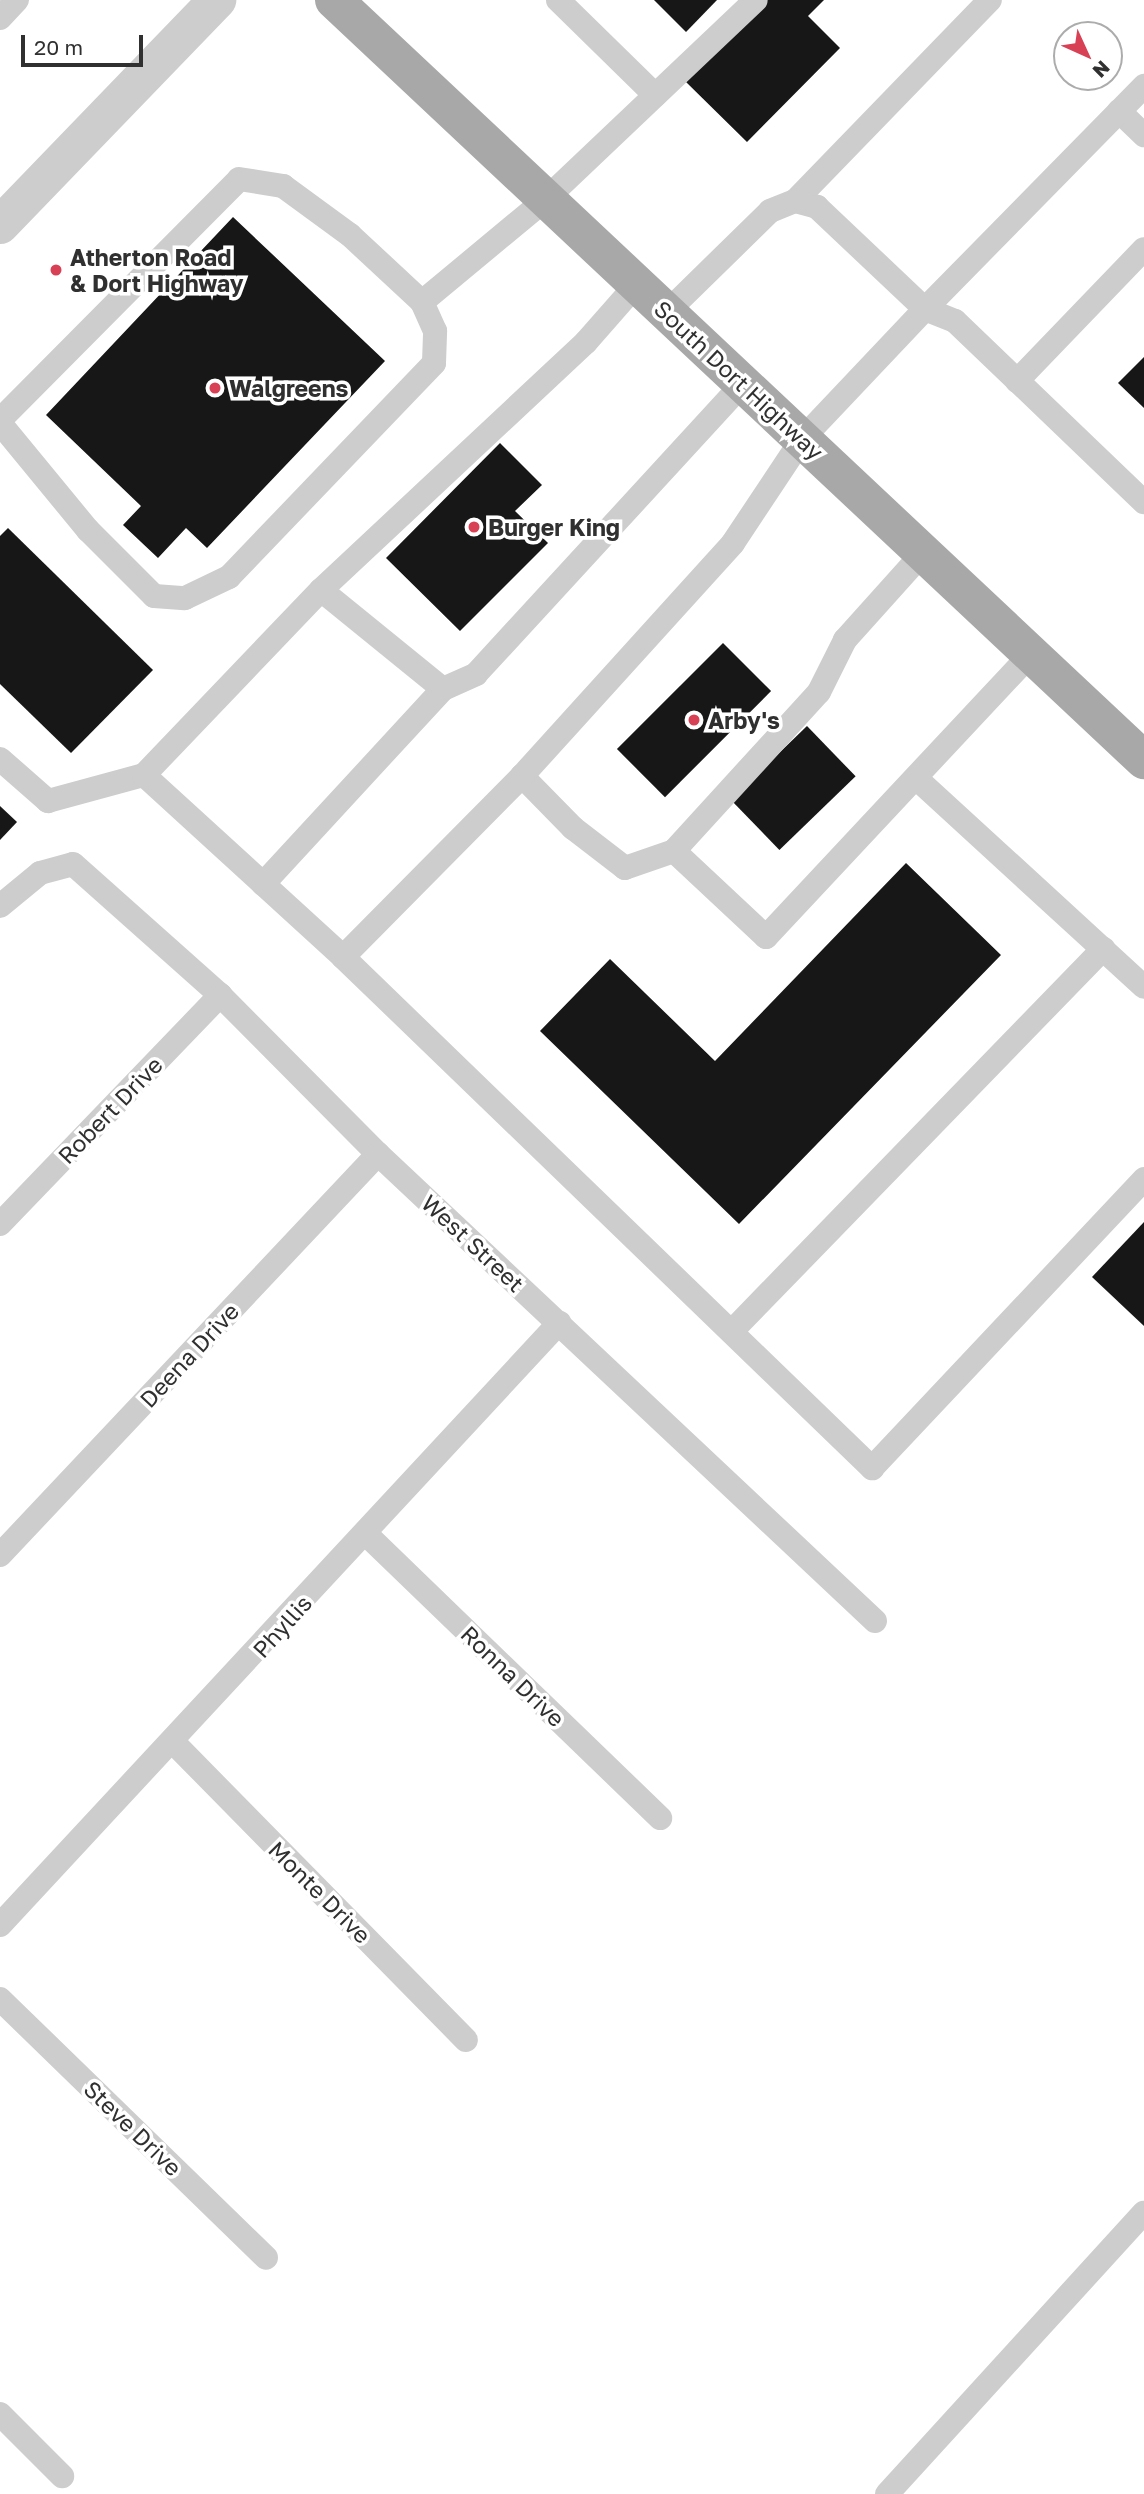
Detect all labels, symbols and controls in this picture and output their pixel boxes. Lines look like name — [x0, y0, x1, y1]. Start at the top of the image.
scale bar — [24, 21, 147, 65]
north arrow — [1053, 21, 1123, 91]
text: 20 m — [34, 34, 83, 60]
text: N — [1089, 57, 1115, 83]
place label: Atherton Road & Dort Highway — [70, 243, 244, 297]
marker: Atherton Road & Dort Highway — [48, 262, 64, 278]
street label: South Dort Highway — [649, 295, 829, 465]
place label: Walgreens — [229, 374, 348, 402]
marker: Walgreens — [207, 380, 223, 396]
place label: Burger King — [488, 513, 620, 541]
marker: Burger King — [466, 519, 482, 535]
place label: Arby's — [708, 706, 780, 734]
marker: Arby's — [686, 712, 702, 728]
street label: Robert Drive — [52, 1051, 168, 1169]
street label: West Street — [416, 1189, 530, 1297]
street label: Deena Drive — [134, 1297, 244, 1413]
street label: Phyllis — [247, 1589, 317, 1663]
street label: Ronna Drive — [455, 1620, 571, 1732]
street label: Monte Drive — [263, 1835, 377, 1949]
street label: Steve Drive — [79, 2075, 187, 2181]

